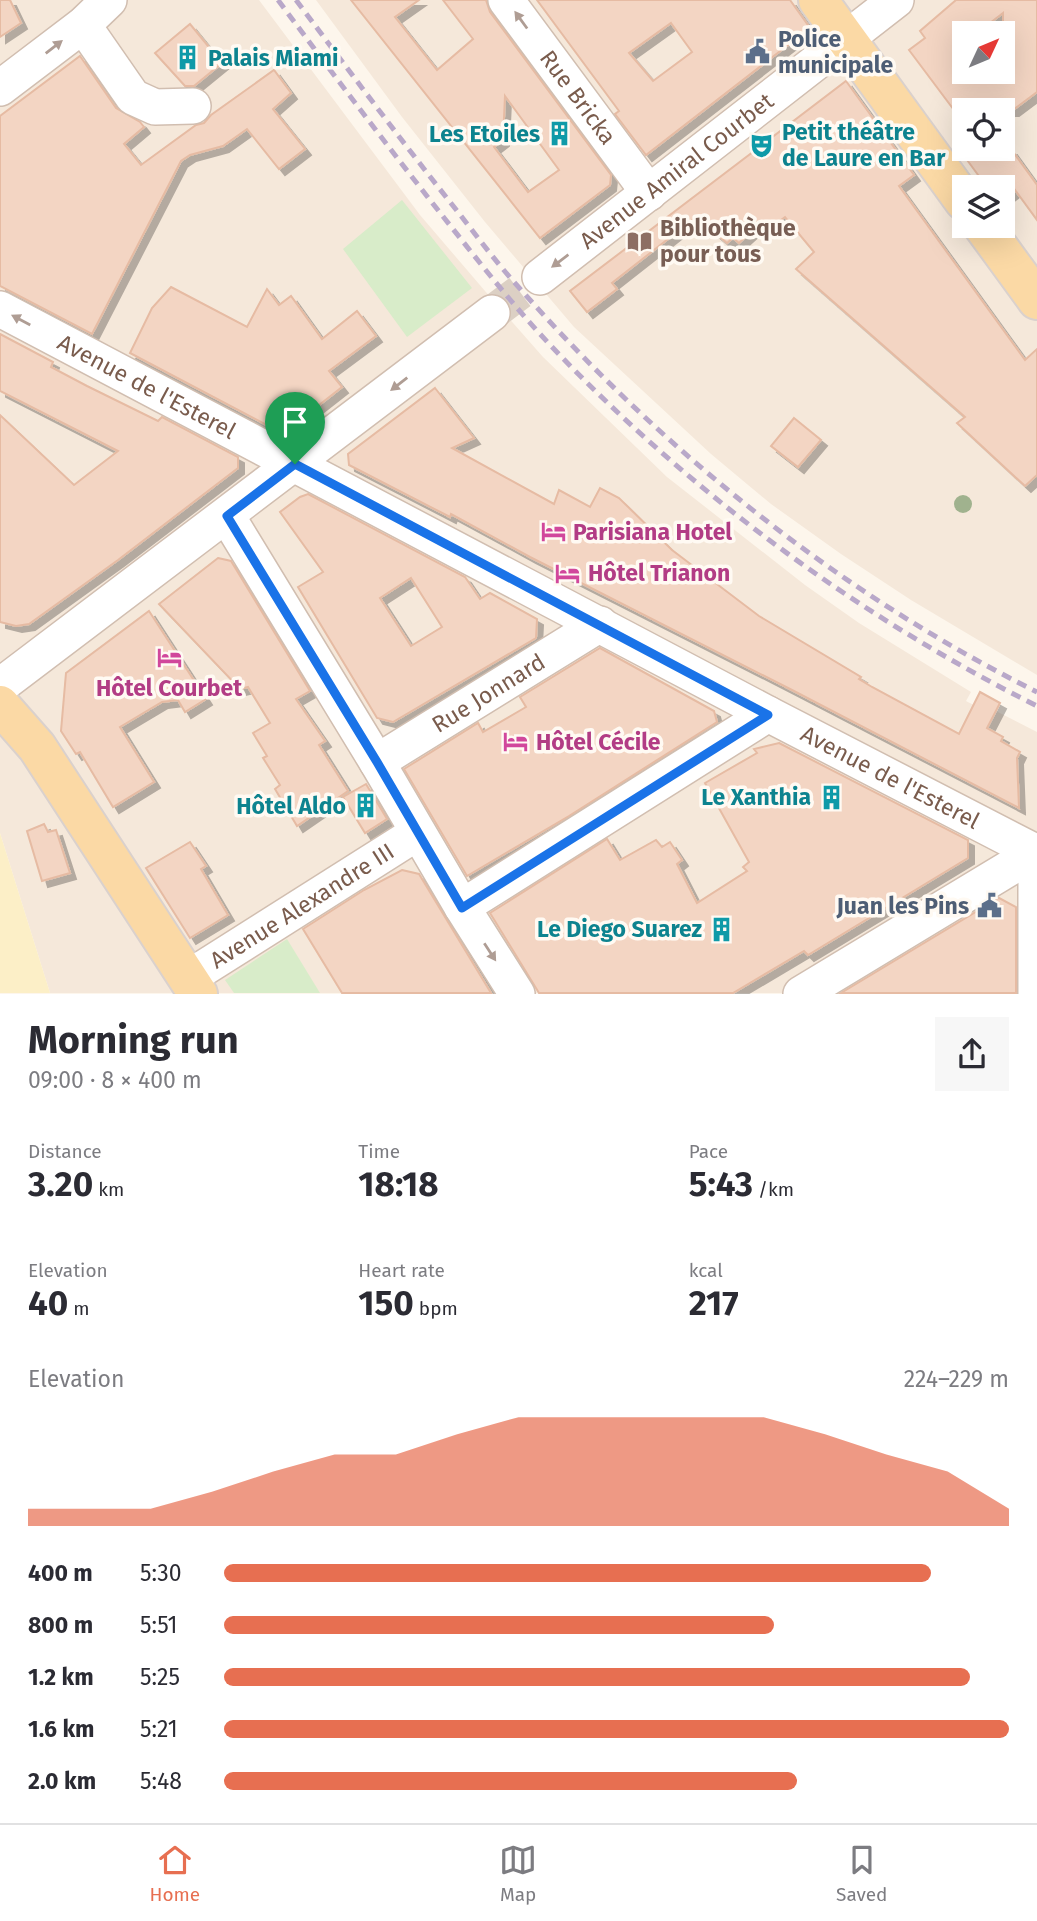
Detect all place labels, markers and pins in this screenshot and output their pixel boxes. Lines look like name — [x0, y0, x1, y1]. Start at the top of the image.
place label: Police municipale — [778, 25, 893, 79]
public building icon: Police municipale — [744, 38, 772, 66]
building icon: Palais Miami — [174, 44, 202, 72]
place label: Palais Miami — [208, 44, 338, 72]
place label: Petit théâtre de Laure en Bar — [782, 118, 946, 172]
place label: Les Etoiles — [429, 120, 540, 148]
building icon: Les Etoiles — [546, 120, 574, 148]
theatre icon: Petit théâtre de Laure en Bar — [748, 131, 776, 159]
place label: Bibliothèque pour tous — [660, 214, 796, 268]
library icon: Bibliothèque pour tous — [626, 227, 654, 255]
pin — [265, 392, 325, 464]
hotel icon: Parisiana Hotel — [539, 518, 567, 546]
place label: Parisiana Hotel — [573, 518, 732, 546]
hotel icon: Hôtel Trianon — [554, 559, 582, 587]
place label: Hôtel Trianon — [588, 559, 730, 587]
hotel icon: Hôtel Courbet — [155, 644, 183, 672]
place label: Hôtel Courbet — [96, 674, 243, 702]
hotel icon: Hôtel Cécile — [502, 728, 530, 756]
place label: Hôtel Cécile — [536, 728, 661, 756]
place label: Le Xanthia — [701, 783, 811, 811]
building icon: Le Xanthia — [817, 783, 845, 811]
place label: Hôtel Aldo — [236, 792, 346, 820]
building icon: Hôtel Aldo — [352, 792, 380, 820]
place label: Juan les Pins — [836, 892, 969, 920]
public building icon: Juan les Pins — [975, 892, 1003, 920]
place label: Le Diego Suarez — [537, 915, 702, 943]
building icon: Le Diego Suarez — [708, 915, 736, 943]

